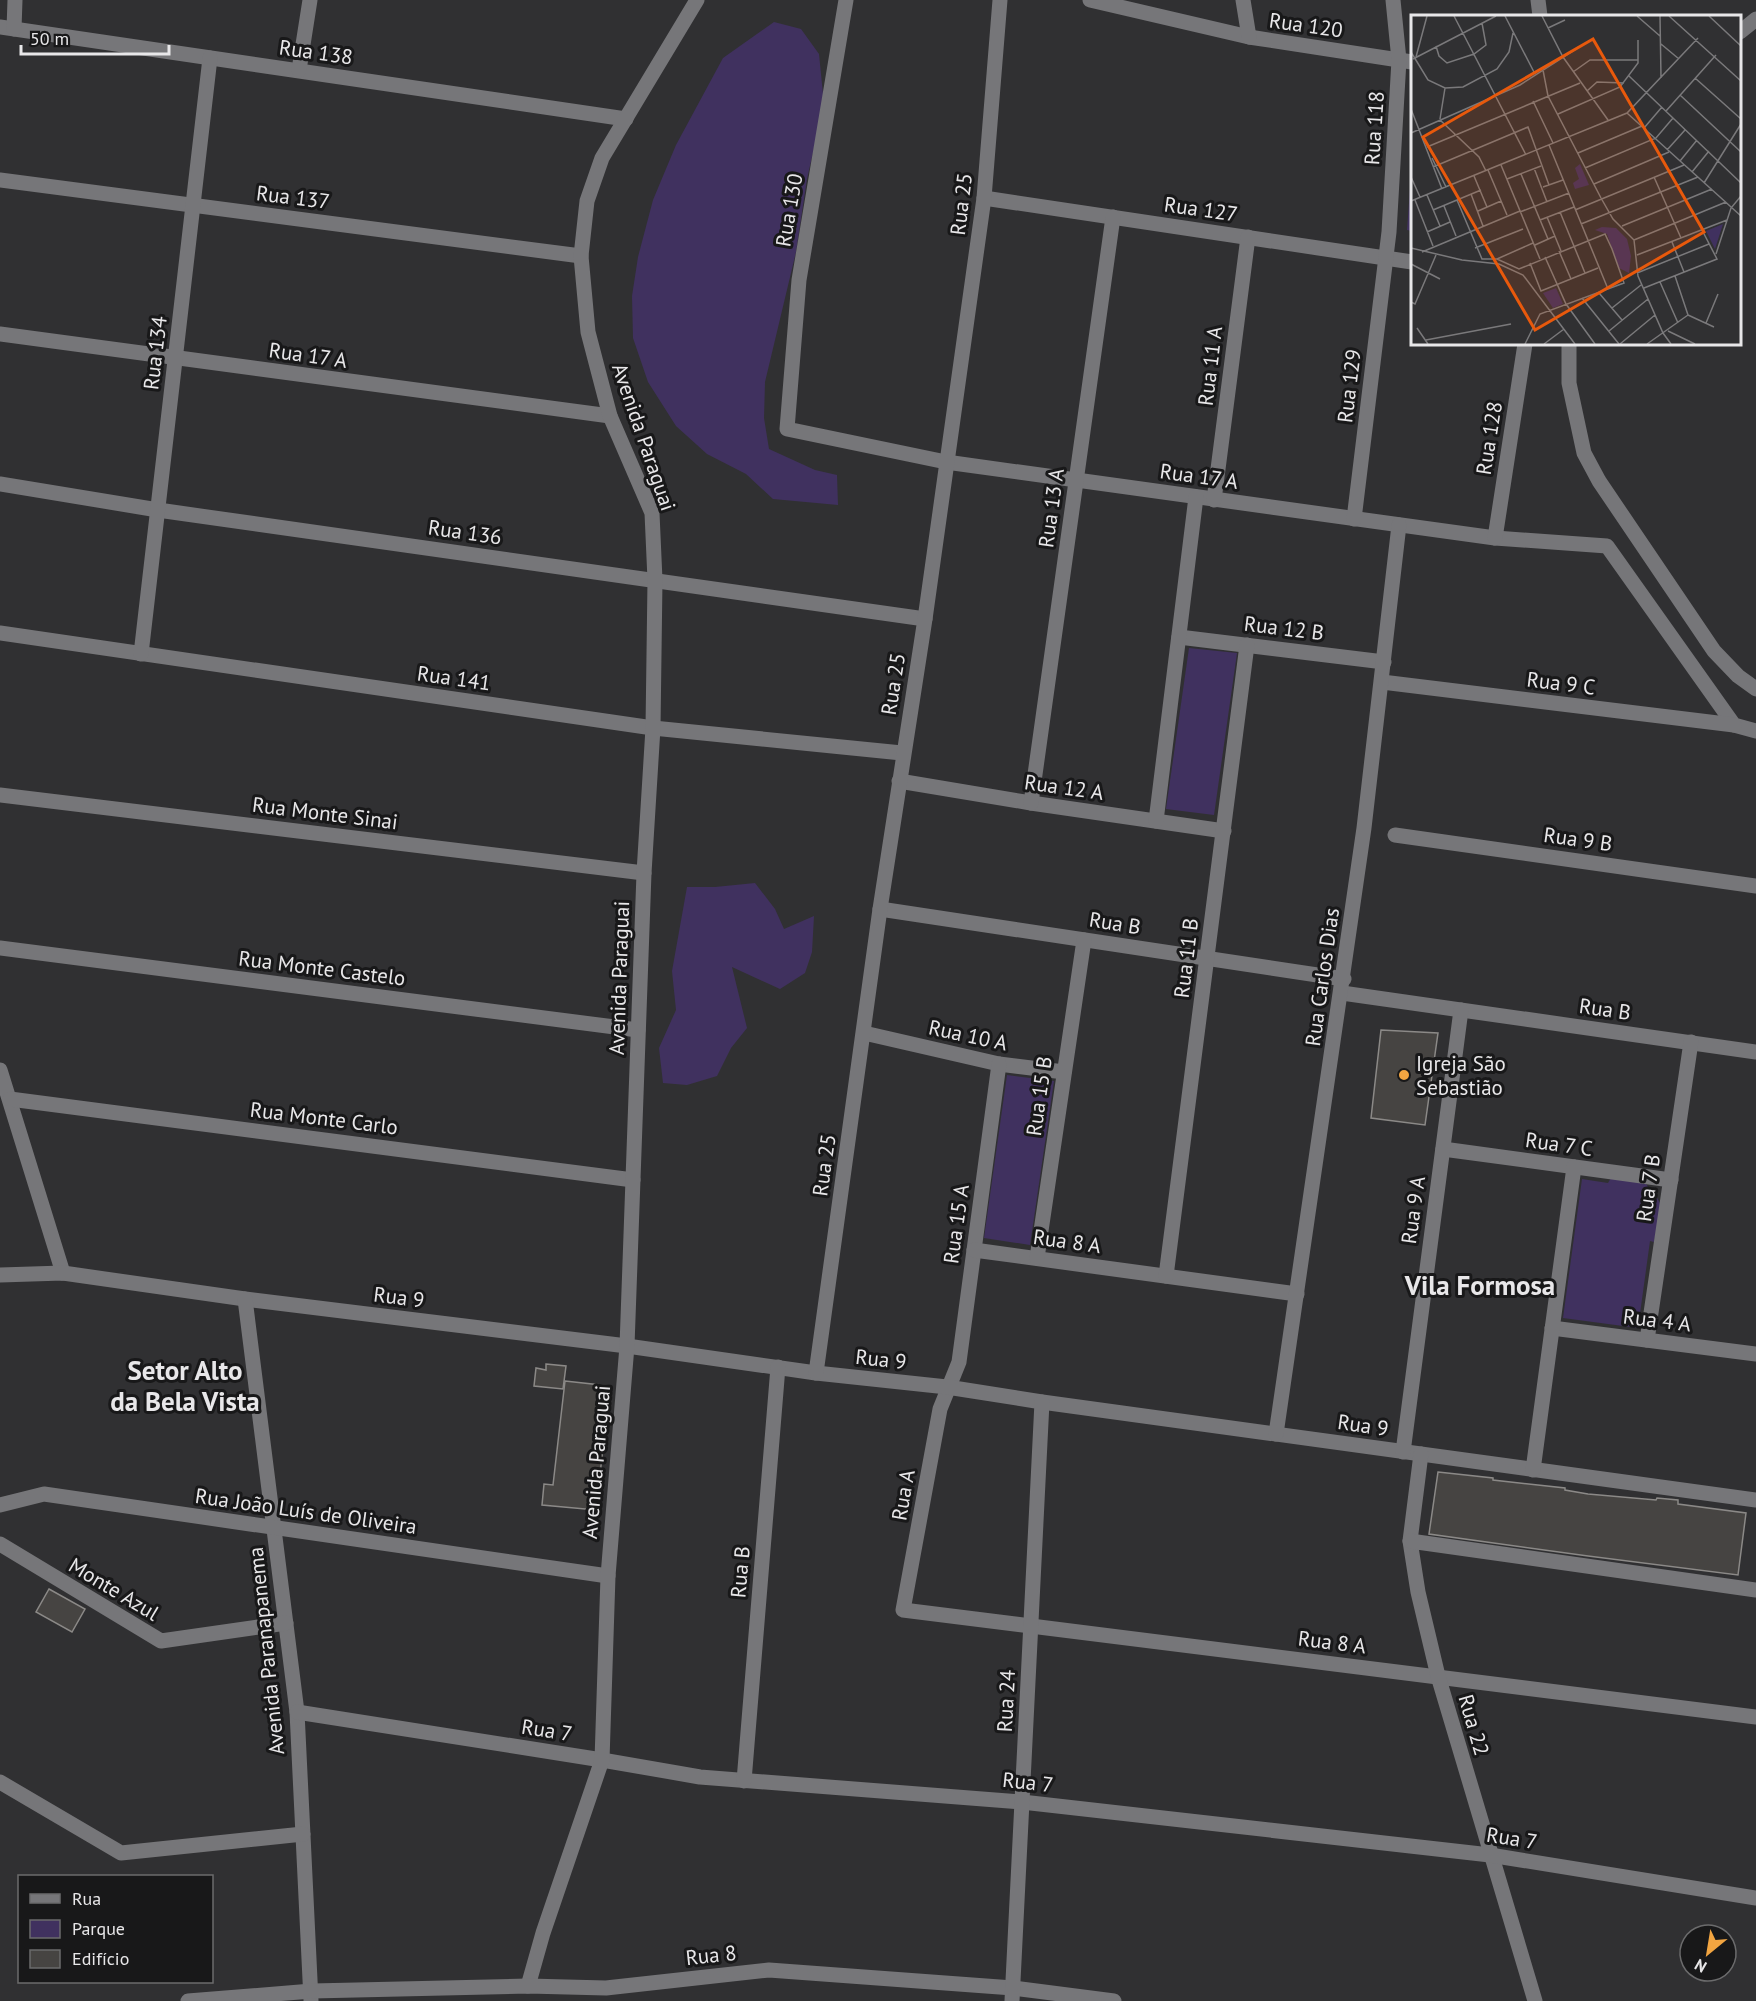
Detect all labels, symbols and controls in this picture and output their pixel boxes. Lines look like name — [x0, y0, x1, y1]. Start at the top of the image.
street label: Rua 120 — [1267, 6, 1345, 44]
inset map — [1411, 15, 1741, 345]
scale bar — [21, 18, 170, 56]
text: 50 m — [30, 27, 69, 50]
street label: Rua 138 — [277, 33, 355, 71]
street label: Rua 118 — [1358, 90, 1390, 166]
street label: Rua 130 — [769, 171, 809, 249]
street label: Rua 25 — [944, 171, 978, 237]
street label: Rua 137 — [255, 179, 331, 215]
street label: Rua 127 — [1162, 190, 1240, 228]
street label: Rua 134 — [137, 315, 173, 391]
street label: Rua 11 A — [1192, 324, 1228, 407]
street label: Rua 17 A — [267, 336, 350, 374]
street label: Rua 129 — [1331, 348, 1367, 424]
street label: Avenida Paraguai — [606, 360, 682, 514]
street label: Rua 128 — [1470, 399, 1508, 477]
street label: Rua 17 A — [1158, 457, 1241, 495]
street label: Rua 13 A — [1032, 466, 1070, 549]
street label: Rua 136 — [426, 513, 504, 551]
street label: Rua 12 B — [1242, 610, 1326, 646]
street label: Rua 25 — [875, 651, 911, 717]
street label: Rua 141 — [415, 659, 493, 697]
street label: Rua 9 C — [1525, 665, 1597, 701]
street label: Rua 12 A — [1023, 768, 1106, 806]
street label: Rua Monte Sinai — [251, 791, 399, 835]
street label: Rua 9 B — [1542, 821, 1614, 857]
street label: Avenida Paraguai — [603, 900, 635, 1056]
street label: Rua B — [1087, 906, 1143, 940]
street label: Rua Carlos Dias — [1299, 906, 1345, 1048]
street label: Rua 11 B — [1168, 916, 1204, 1000]
street label: Rua Monte Castelo — [237, 944, 407, 992]
street label: Rua B — [1577, 992, 1633, 1026]
street label: Rua 10 A — [926, 1014, 1010, 1057]
place label: Igreja São Sebastião — [1416, 1050, 1506, 1101]
street label: Rua 15 B — [1020, 1054, 1058, 1138]
marker: Igreja São Sebastião — [1397, 1068, 1411, 1082]
street label: Rua Monte Carlo — [249, 1096, 399, 1140]
street label: Rua 7 C — [1524, 1126, 1594, 1162]
street label: Rua 25 — [806, 1132, 842, 1198]
street label: Rua 7 B — [1630, 1153, 1666, 1223]
street label: Rua 9 A — [1395, 1174, 1431, 1246]
street label: Rua 15 A — [937, 1182, 975, 1265]
street label: Rua 8 A — [1031, 1223, 1103, 1259]
district label: Vila Formosa — [1404, 1268, 1555, 1302]
street label: Rua 9 — [372, 1280, 426, 1314]
street label: Rua 4 A — [1621, 1302, 1693, 1338]
street label: Rua 9 — [854, 1343, 908, 1375]
district label: Setor Alto da Bela Vista — [110, 1353, 260, 1418]
street label: Avenida Paraguai — [576, 1384, 616, 1540]
street label: Rua 9 — [1336, 1408, 1390, 1442]
street label: Rua A — [885, 1467, 921, 1523]
street label: Rua João Luís de Oliveira — [193, 1482, 419, 1540]
street label: Rua B — [724, 1545, 756, 1599]
street label: Avenida Paranapanema — [242, 1546, 290, 1756]
street label: Monte Azul — [64, 1552, 164, 1626]
street label: Rua 8 A — [1296, 1624, 1368, 1660]
street label: Rua 24 — [991, 1669, 1021, 1733]
street label: Rua 22 — [1452, 1691, 1496, 1759]
street label: Rua 7 — [520, 1713, 574, 1747]
street label: Rua 7 — [1001, 1766, 1055, 1798]
street label: Rua 7 — [1485, 1821, 1539, 1855]
legend — [18, 1875, 213, 1983]
text: Rua — [72, 1887, 101, 1910]
text: Parque — [72, 1917, 125, 1940]
north arrow — [1678, 1923, 1738, 1983]
street label: Rua 8 — [684, 1939, 738, 1971]
text: Edifício — [72, 1947, 129, 1970]
text: N — [1691, 1955, 1710, 1977]

